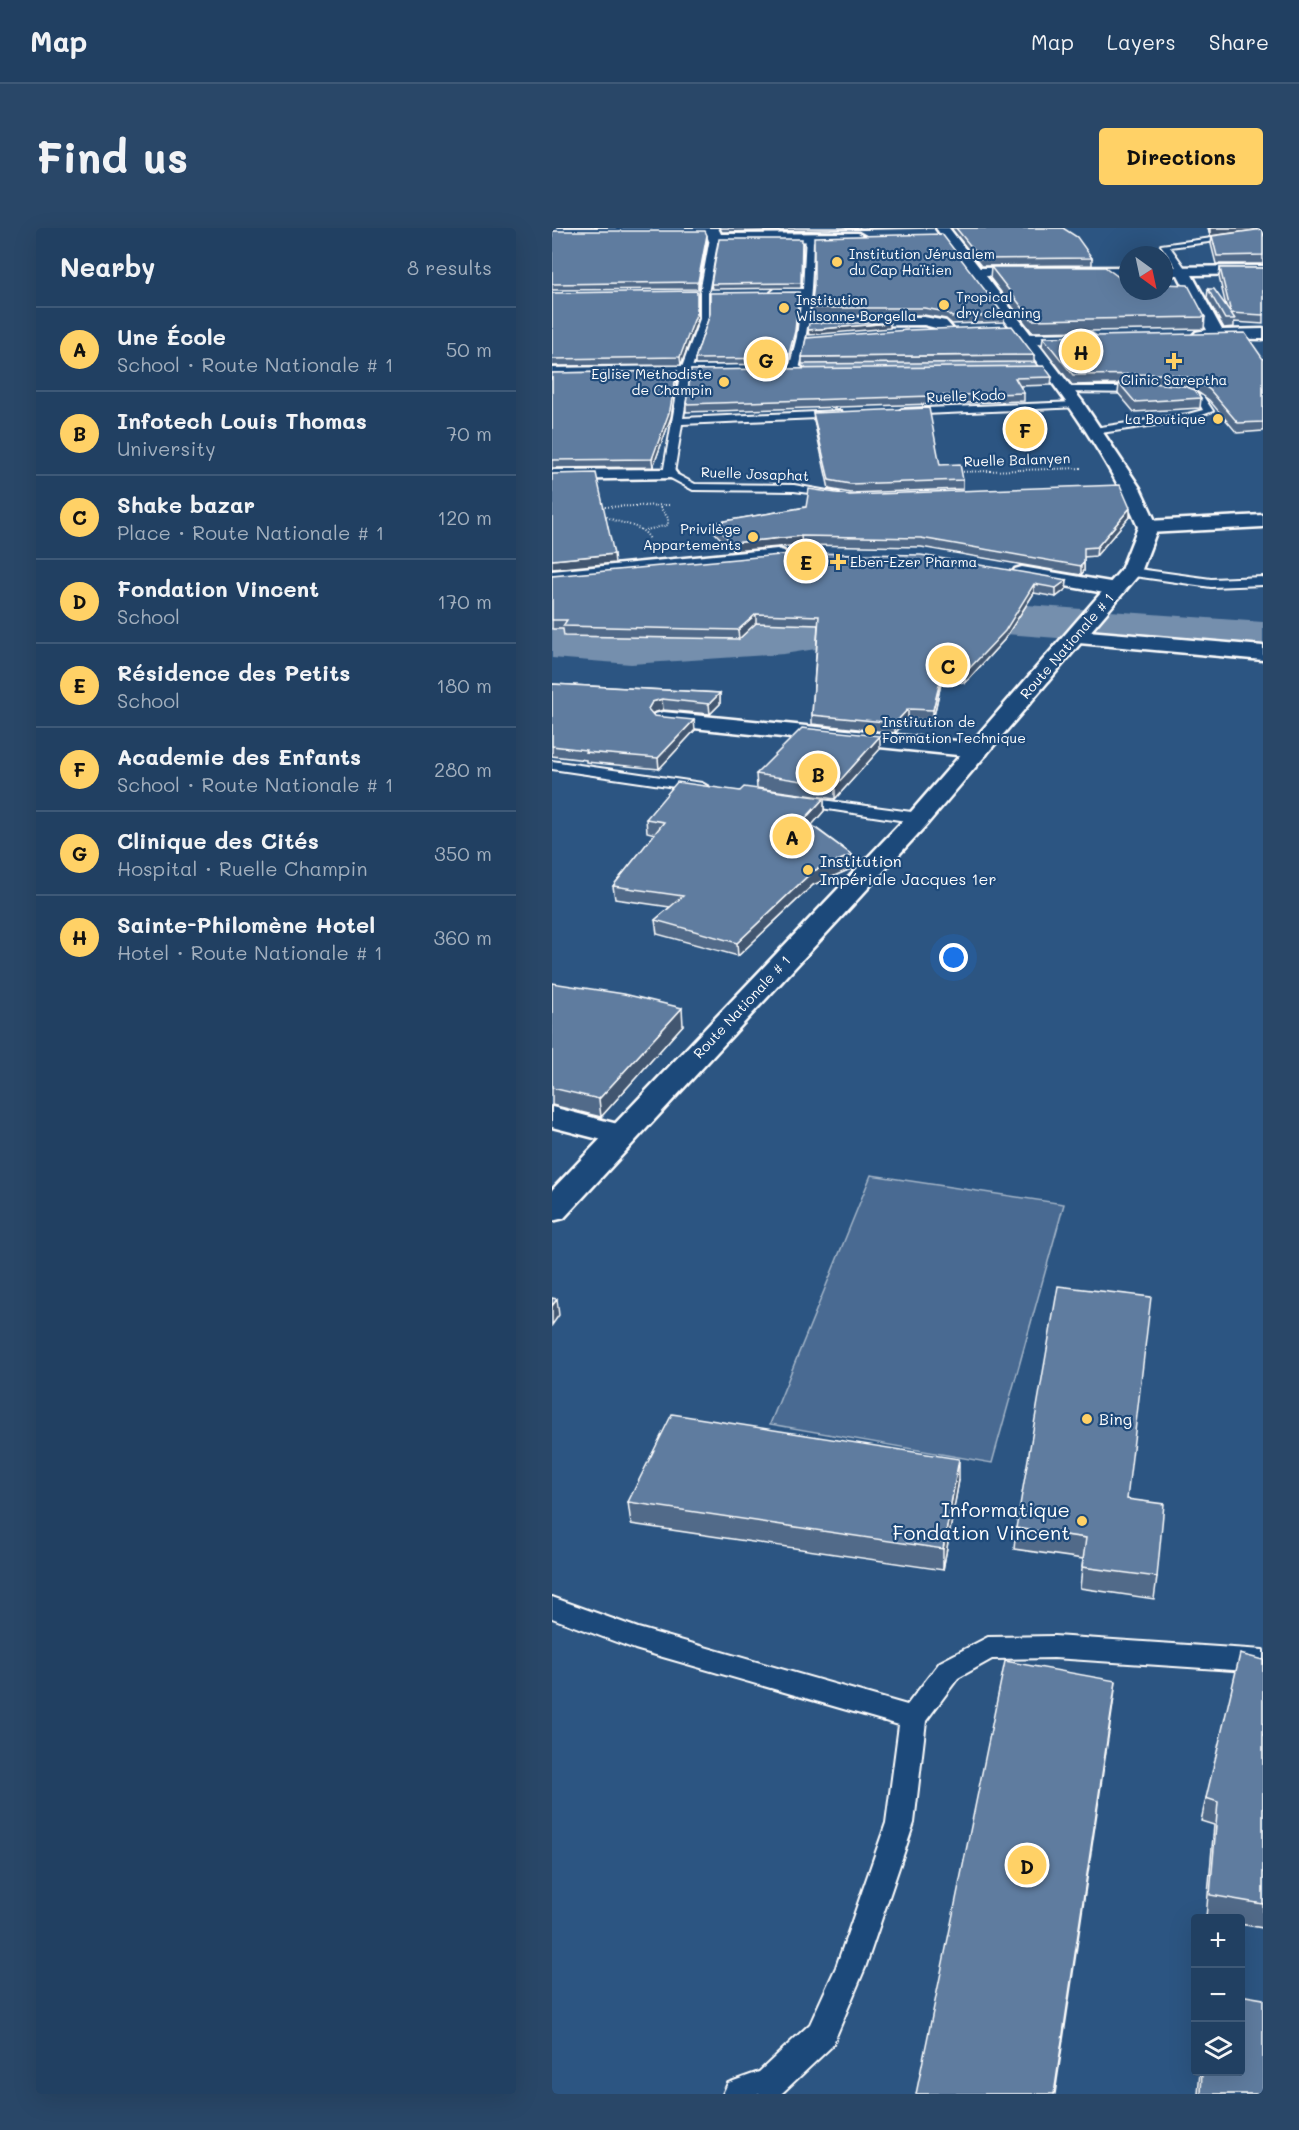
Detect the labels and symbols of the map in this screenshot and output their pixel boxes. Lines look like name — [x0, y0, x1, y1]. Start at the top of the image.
place label: Institution Jérusalem du Cap Haïtien — [849, 244, 995, 279]
north arrow — [1119, 246, 1173, 300]
marker: Institution Jérusalem du Cap Haïtien — [830, 255, 844, 269]
place label: Tropical dry cleaning — [956, 287, 1041, 322]
place label: Institution Wilsonne Borgella — [796, 290, 916, 325]
marker: Tropical dry cleaning — [937, 298, 951, 312]
marker: Institution Wilsonne Borgella — [777, 301, 791, 315]
pin: H — [1062, 328, 1100, 374]
pin: G — [746, 336, 786, 382]
marker: Clinic Sareptha — [1165, 352, 1183, 370]
place label: Eglise Methodiste de Champin — [591, 364, 712, 399]
place label: Clinic Sareptha — [1121, 370, 1227, 389]
marker: Eglise Methodiste de Champin — [717, 375, 731, 389]
street label: Ruelle Kodo — [926, 385, 1006, 406]
pin: F — [1006, 406, 1044, 452]
place label: La Boutique — [1125, 409, 1206, 428]
marker: La Boutique — [1211, 412, 1225, 426]
street label: Ruelle Balanyen — [963, 448, 1071, 471]
street label: Ruelle Josaphat — [701, 462, 810, 485]
place label: Privilège Appartements — [643, 519, 741, 554]
marker: Privilège Appartements — [746, 530, 760, 544]
pin: E — [786, 538, 826, 584]
place label: Eben-Ezer Pharma — [850, 552, 977, 571]
marker: Eben-Ezer Pharma — [831, 555, 845, 569]
street label: Route Nationale # 1 — [1015, 589, 1118, 703]
pin: C — [928, 642, 968, 688]
place label: Institution de Formation Technique — [882, 712, 1026, 747]
marker: Institution de Formation Technique — [863, 723, 877, 737]
pin: B — [798, 750, 838, 796]
pin: A — [772, 814, 812, 858]
place label: Institution Impériale Jacques 1er — [820, 850, 997, 889]
marker: Institution Impériale Jacques 1er — [801, 863, 815, 877]
your location — [939, 943, 968, 972]
street label: Route Nationale # 1 — [689, 951, 794, 1062]
place label: Bing — [1099, 1408, 1132, 1429]
marker: Bing — [1080, 1412, 1094, 1426]
place label: Informatique Fondation Vincent — [892, 1496, 1070, 1545]
marker: Informatique Fondation Vincent — [1075, 1514, 1089, 1528]
pin: D — [1008, 1842, 1046, 1888]

